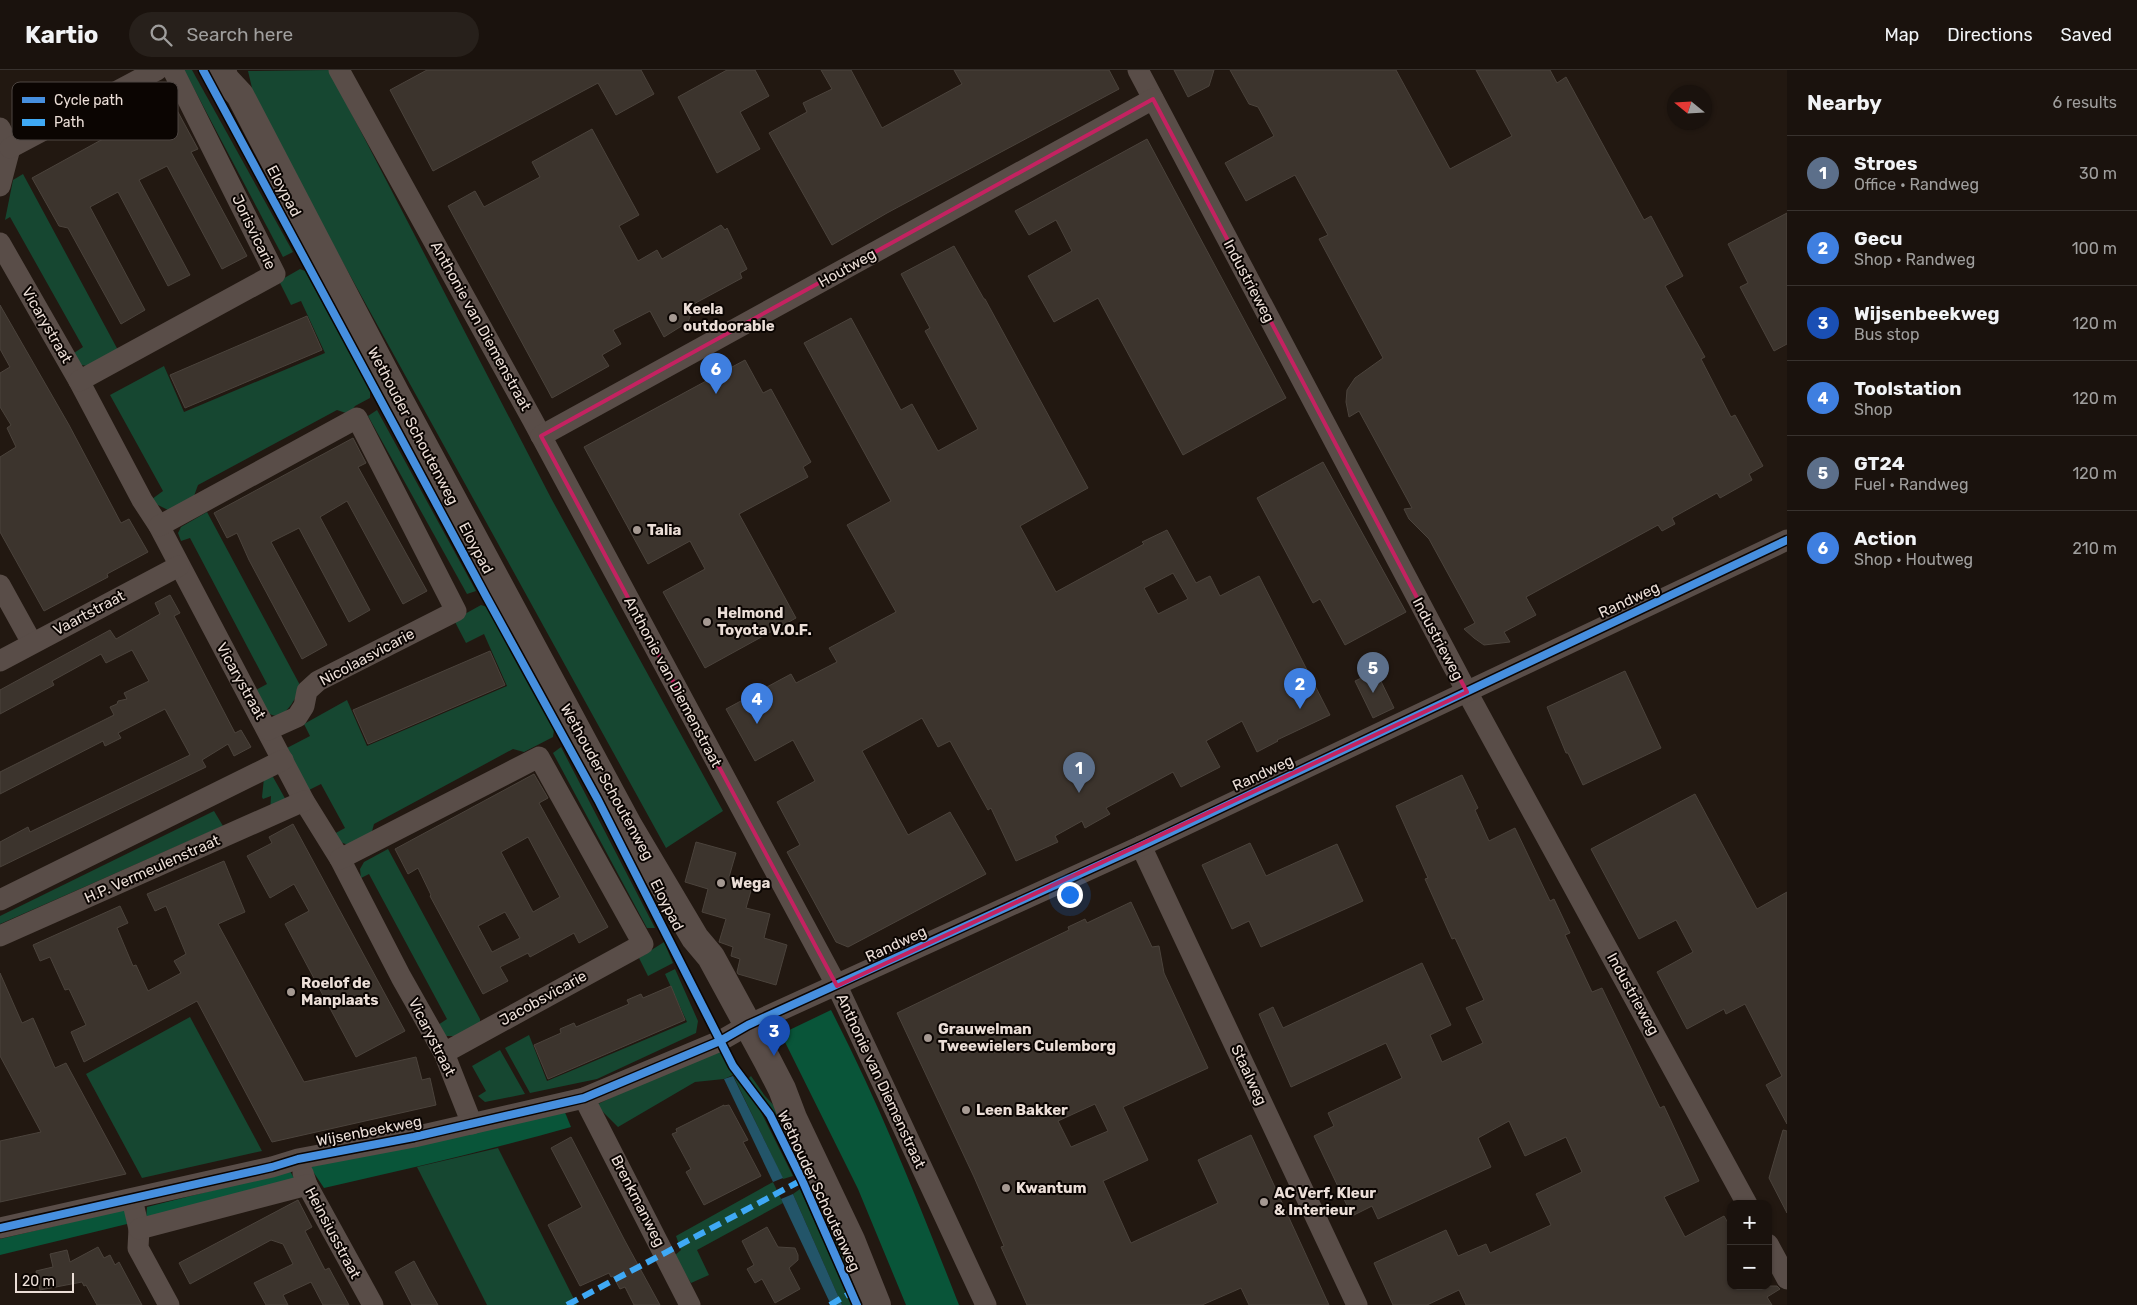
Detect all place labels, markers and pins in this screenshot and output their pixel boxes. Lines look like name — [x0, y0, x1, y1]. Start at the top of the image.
place label: Keela outdoorable — [683, 300, 775, 335]
marker: Keela outdoorable — [667, 312, 679, 324]
pin: 6 — [700, 353, 732, 394]
place label: Talia — [647, 521, 682, 539]
marker: Talia — [631, 524, 643, 536]
place label: Helmond Toyota V.O.F. — [717, 604, 812, 639]
marker: Helmond Toyota V.O.F. — [701, 616, 713, 628]
pin: 5 — [1357, 652, 1389, 693]
pin: 2 — [1284, 668, 1316, 709]
pin: 4 — [741, 683, 773, 724]
pin: 1 — [1063, 752, 1095, 793]
place label: Wega — [731, 874, 771, 892]
marker: Wega — [715, 877, 727, 889]
place label: Roelof de Manplaats — [301, 974, 379, 1009]
marker: Roelof de Manplaats — [285, 986, 297, 998]
pin: 3 — [758, 1015, 790, 1056]
place label: Grauwelman Tweewielers Culemborg — [938, 1020, 1116, 1055]
marker: Grauwelman Tweewielers Culemborg — [922, 1032, 934, 1044]
place label: Leen Bakker — [976, 1101, 1068, 1119]
marker: Leen Bakker — [960, 1104, 972, 1116]
place label: Kwantum — [1016, 1179, 1086, 1197]
marker: Kwantum — [1000, 1182, 1012, 1194]
place label: AC Verf, Kleur & Interieur — [1274, 1184, 1376, 1219]
marker: AC Verf, Kleur & Interieur — [1258, 1196, 1270, 1208]

